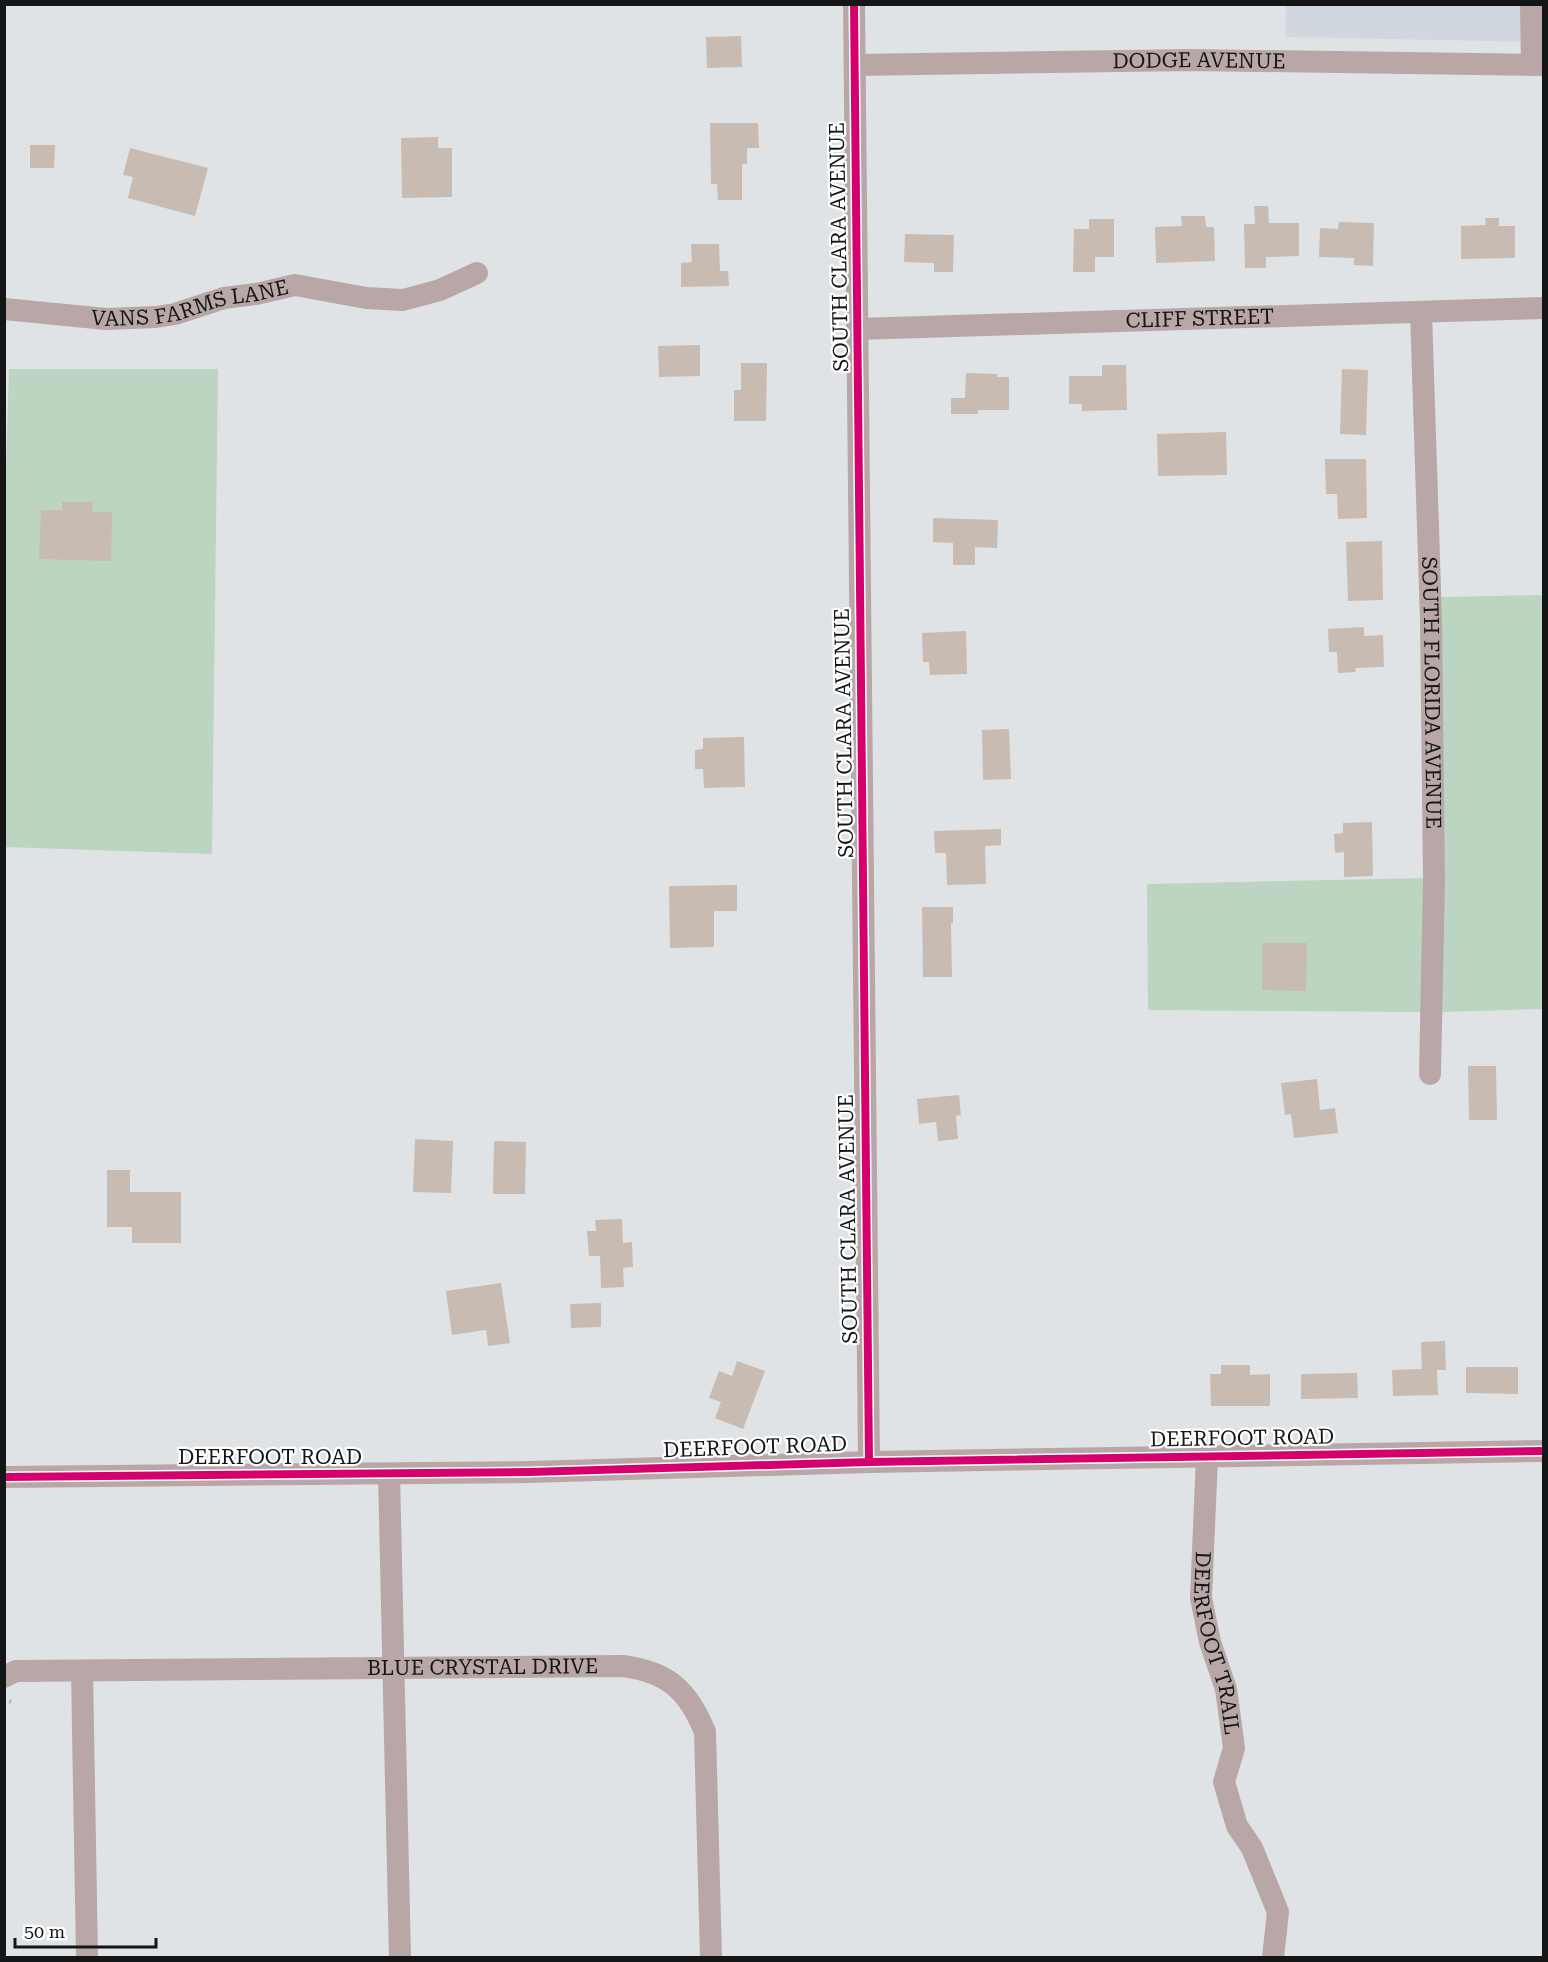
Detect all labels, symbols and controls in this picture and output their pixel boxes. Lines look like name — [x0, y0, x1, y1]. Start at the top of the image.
street label: DODGE AVENUE — [1112, 48, 1286, 73]
street label: SOUTH CLARA AVENUE — [825, 122, 853, 372]
street label: VANS FARMS LANE — [90, 275, 291, 331]
street label: CLIFF STREET — [1125, 304, 1275, 333]
street label: SOUTH FLORIDA AVENUE — [1417, 556, 1445, 829]
street label: SOUTH CLARA AVENUE — [830, 608, 858, 858]
street label: SOUTH CLARA AVENUE — [834, 1094, 862, 1344]
street label: DEERFOOT ROAD — [1150, 1424, 1334, 1452]
street label: DEERFOOT ROAD — [663, 1432, 847, 1462]
street label: DEERFOOT ROAD — [178, 1445, 362, 1469]
street label: DEERFOOT TRAIL — [1189, 1551, 1244, 1736]
street label: BLUE CRYSTAL DRIVE — [367, 1654, 598, 1680]
scale bar — [15, 1911, 156, 1949]
text: 50 m — [24, 1921, 65, 1942]

